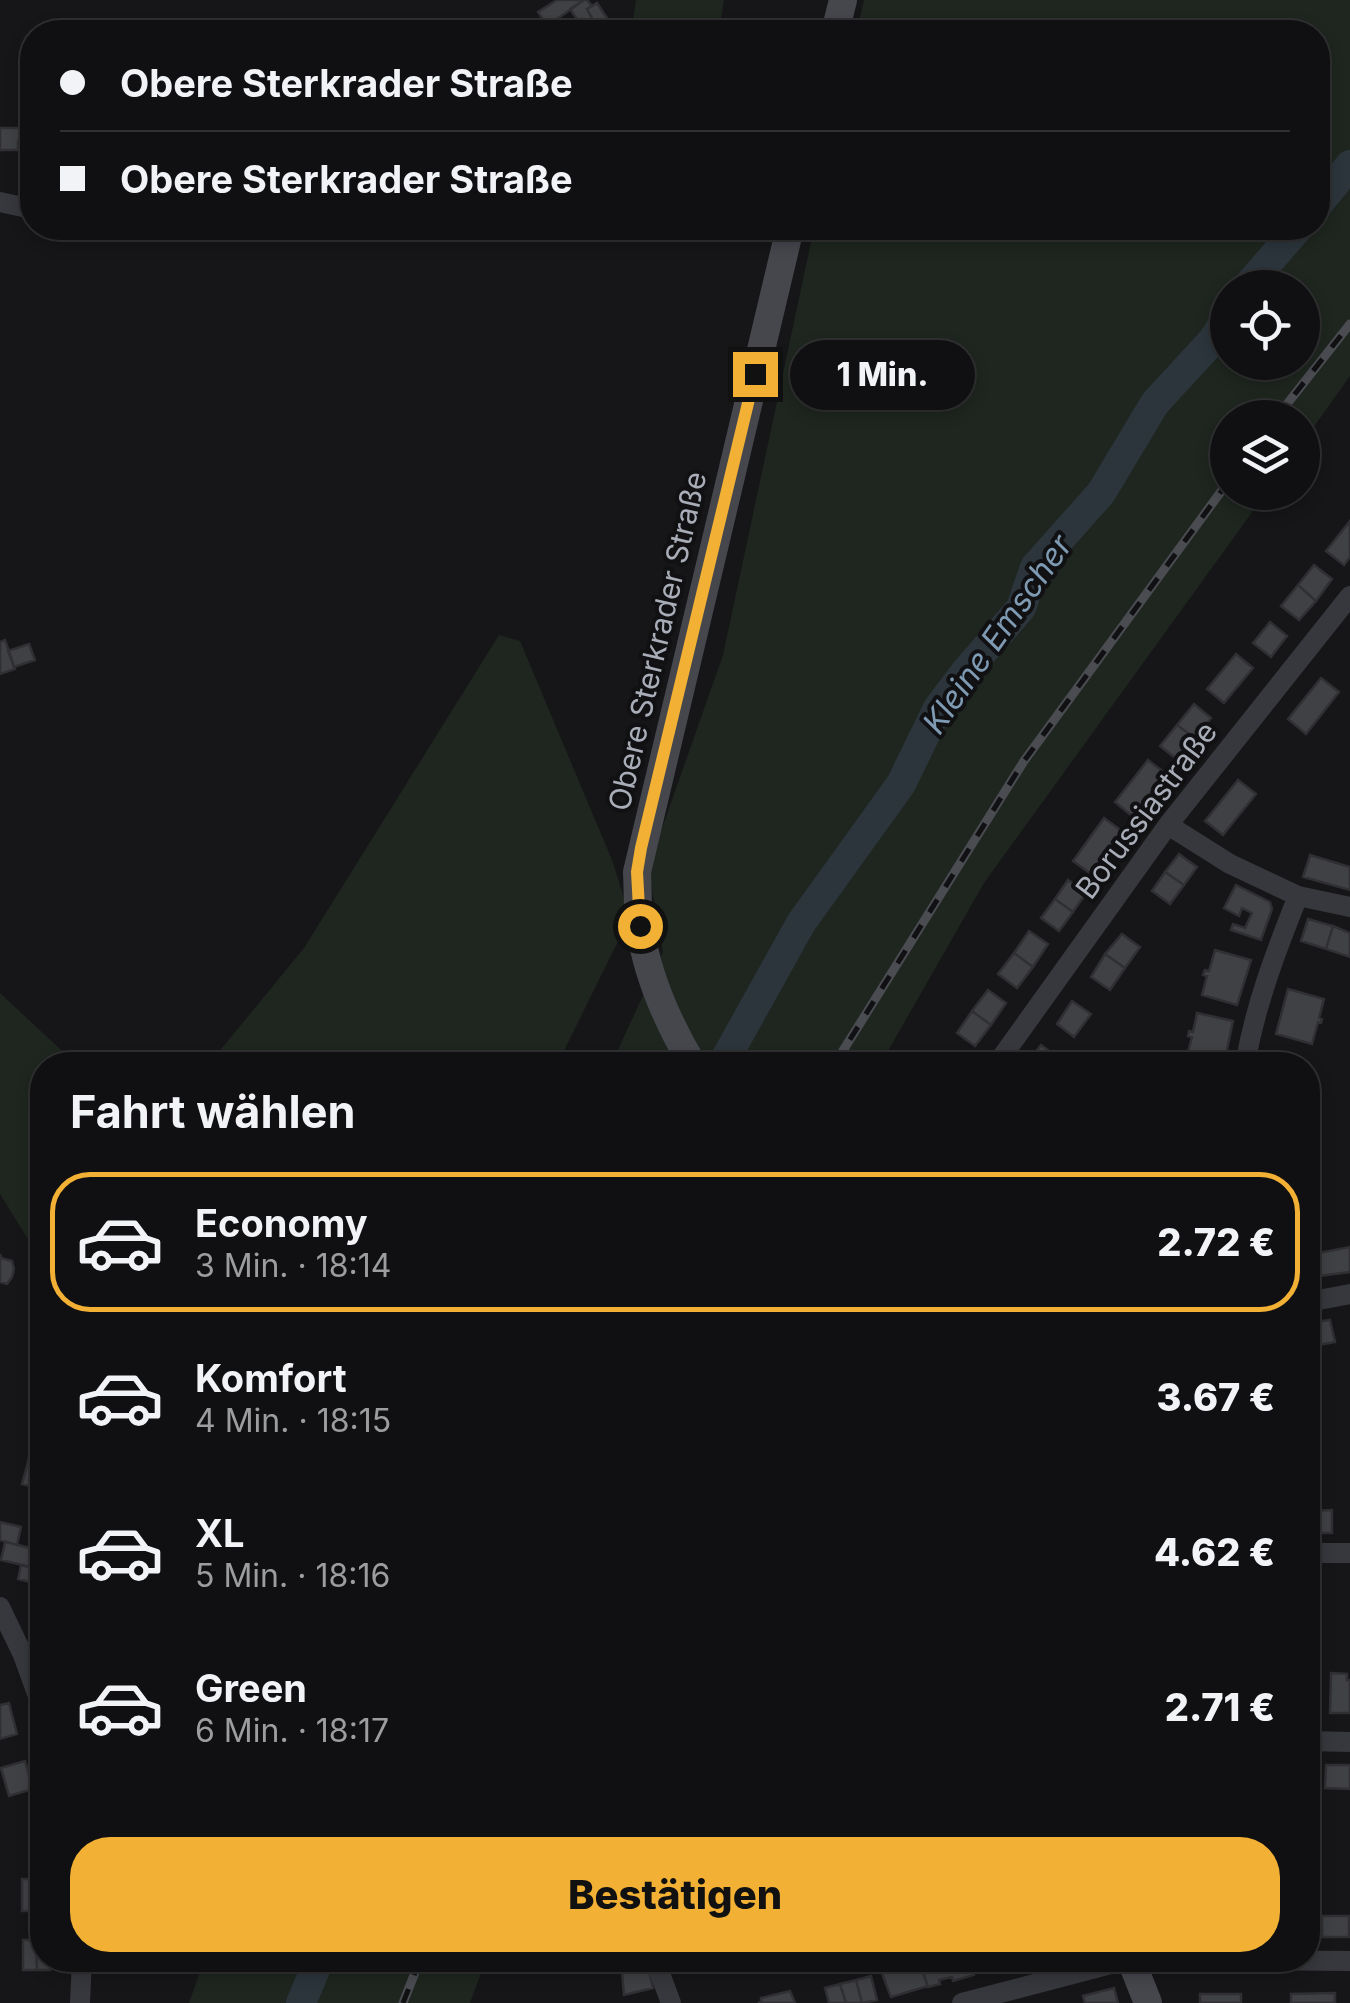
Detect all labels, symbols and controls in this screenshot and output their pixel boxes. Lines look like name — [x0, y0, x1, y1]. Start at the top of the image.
text: Obere Sterkrader Straße — [120, 60, 573, 106]
text: Obere Sterkrader Straße — [120, 156, 573, 202]
map controls — [1210, 270, 1320, 510]
button: locate — [1210, 270, 1320, 380]
callout: 1 Min. — [790, 339, 975, 409]
route end — [733, 352, 778, 397]
text: 1 Min. — [837, 355, 928, 394]
button: layers — [1210, 400, 1320, 510]
street label: Obere Sterkrader Straße — [600, 468, 714, 814]
water label: Kleine Emscher — [914, 526, 1081, 741]
street label: Borussiastraße — [1068, 714, 1224, 906]
route start — [618, 904, 663, 949]
text: Fahrt wählen — [70, 1084, 355, 1139]
icon: car — [75, 1197, 165, 1287]
text: Economy — [195, 1200, 368, 1246]
text: 2.72 € — [1157, 1219, 1275, 1265]
text: 3 Min. · 18:14 — [195, 1246, 391, 1285]
icon: car — [75, 1352, 165, 1442]
text: Komfort — [195, 1355, 347, 1401]
text: 3.67 € — [1156, 1374, 1275, 1420]
text: 4 Min. · 18:15 — [195, 1401, 391, 1440]
icon: car — [75, 1507, 165, 1597]
text: XL — [195, 1510, 245, 1556]
text: 4.62 € — [1154, 1529, 1275, 1575]
text: 5 Min. · 18:16 — [195, 1556, 390, 1595]
icon: car — [75, 1662, 165, 1752]
text: Green — [195, 1665, 307, 1711]
text: 2.71 € — [1165, 1684, 1275, 1730]
text: 6 Min. · 18:17 — [195, 1711, 389, 1750]
button: Bestätigen — [70, 1837, 1280, 1952]

